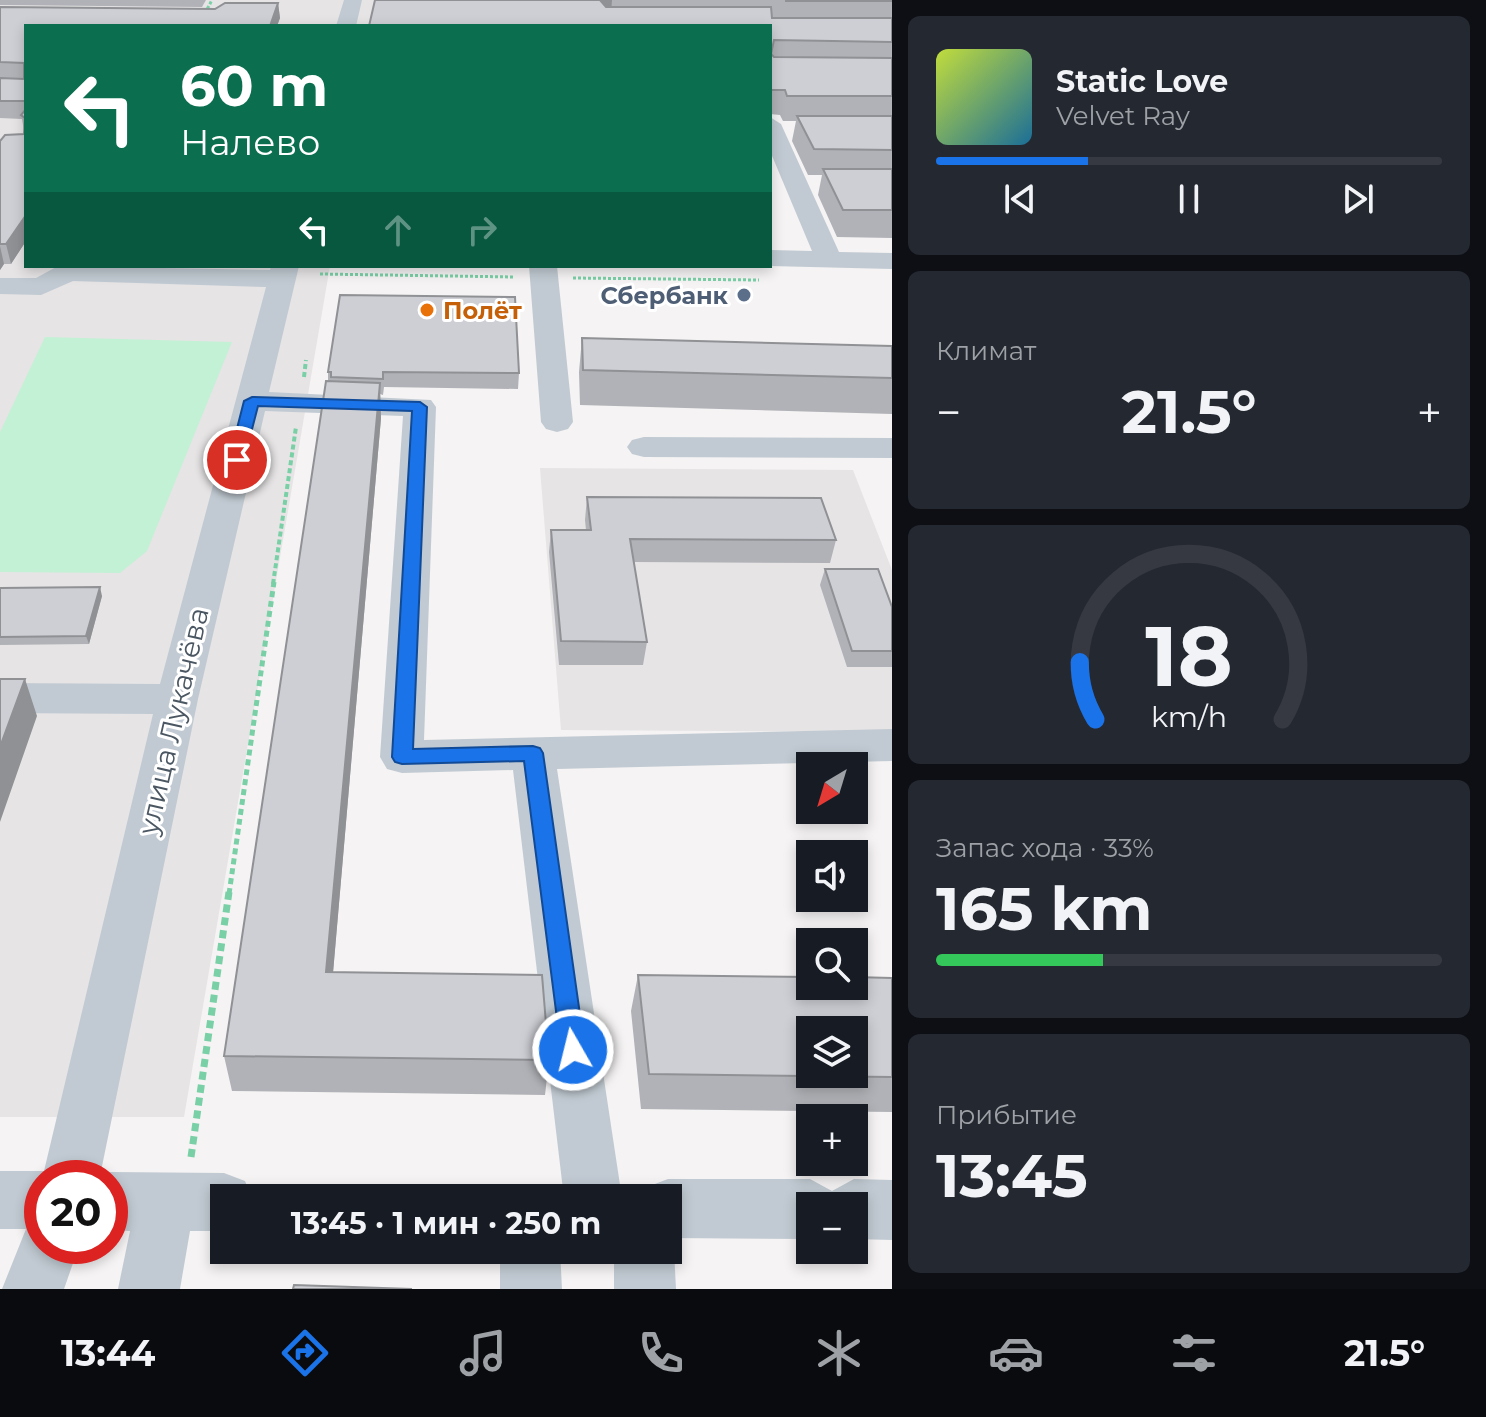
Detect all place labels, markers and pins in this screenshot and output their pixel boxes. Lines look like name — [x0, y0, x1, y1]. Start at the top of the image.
place label: Сбербанк — [601, 281, 729, 310]
marker: Сбербанк — [735, 286, 753, 304]
place label: Полёт — [443, 296, 522, 325]
marker: Полёт — [418, 301, 436, 319]
pin — [203, 426, 271, 494]

